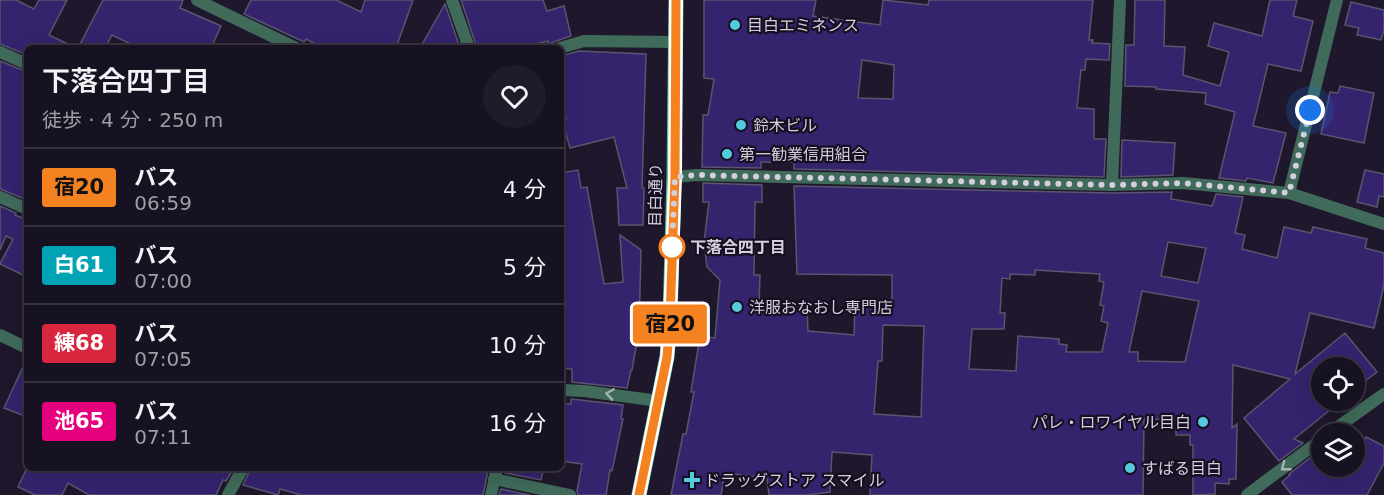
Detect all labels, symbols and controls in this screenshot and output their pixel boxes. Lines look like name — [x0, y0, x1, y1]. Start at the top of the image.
place label: 目白エミネンス — [747, 16, 859, 35]
marker: 目白エミネンス — [728, 18, 742, 32]
text: 下落合四丁目 — [42, 65, 210, 98]
button: heart — [483, 65, 546, 128]
your location — [1295, 95, 1325, 125]
text: 徒歩 · 4 分 · 250 m — [42, 108, 223, 132]
place label: 鈴木ビル — [753, 116, 817, 135]
marker: 鈴木ビル — [734, 118, 748, 132]
place label: 第一勧業信用組合 — [739, 145, 867, 164]
marker: 第一勧業信用組合 — [720, 147, 734, 161]
street label: 目白通り — [645, 163, 666, 227]
text: バス — [134, 165, 178, 190]
text: 宿20 — [54, 175, 104, 199]
text: 4 分 — [503, 177, 546, 202]
text: 06:59 — [134, 191, 192, 215]
marker: 下落合四丁目 — [659, 234, 685, 260]
place label: 下落合四丁目 — [690, 238, 786, 257]
text: バス — [134, 243, 178, 268]
text: 白61 — [54, 253, 104, 277]
text: 5 分 — [503, 255, 546, 280]
text: 07:00 — [134, 269, 192, 293]
place label: 洋服おなおし専門店 — [749, 298, 893, 317]
marker: 洋服おなおし専門店 — [730, 300, 744, 314]
line badge: 宿20 — [636, 304, 704, 344]
text: 宿20 — [645, 312, 695, 336]
text: バス — [134, 321, 178, 346]
text: 練68 — [54, 331, 104, 355]
text: 10 分 — [489, 333, 546, 358]
text: 07:05 — [134, 347, 192, 371]
map controls — [1311, 357, 1365, 477]
button: locate — [1311, 357, 1365, 411]
one-way arrow — [606, 389, 615, 401]
text: バス — [134, 399, 178, 424]
text: 池65 — [54, 409, 104, 433]
text: 16 分 — [489, 411, 546, 436]
place label: パレ・ロワイヤル目白 — [1031, 413, 1191, 432]
marker: パレ・ロワイヤル目白 — [1196, 415, 1210, 429]
button: layers — [1311, 423, 1365, 477]
text: 07:11 — [134, 425, 192, 449]
place label: すばる目白 — [1142, 459, 1222, 478]
one-way arrow — [1280, 460, 1291, 471]
marker: すばる目白 — [1123, 461, 1137, 475]
place label: ドラッグストア スマイル — [704, 471, 885, 490]
marker: ドラッグストア スマイル — [685, 473, 699, 487]

